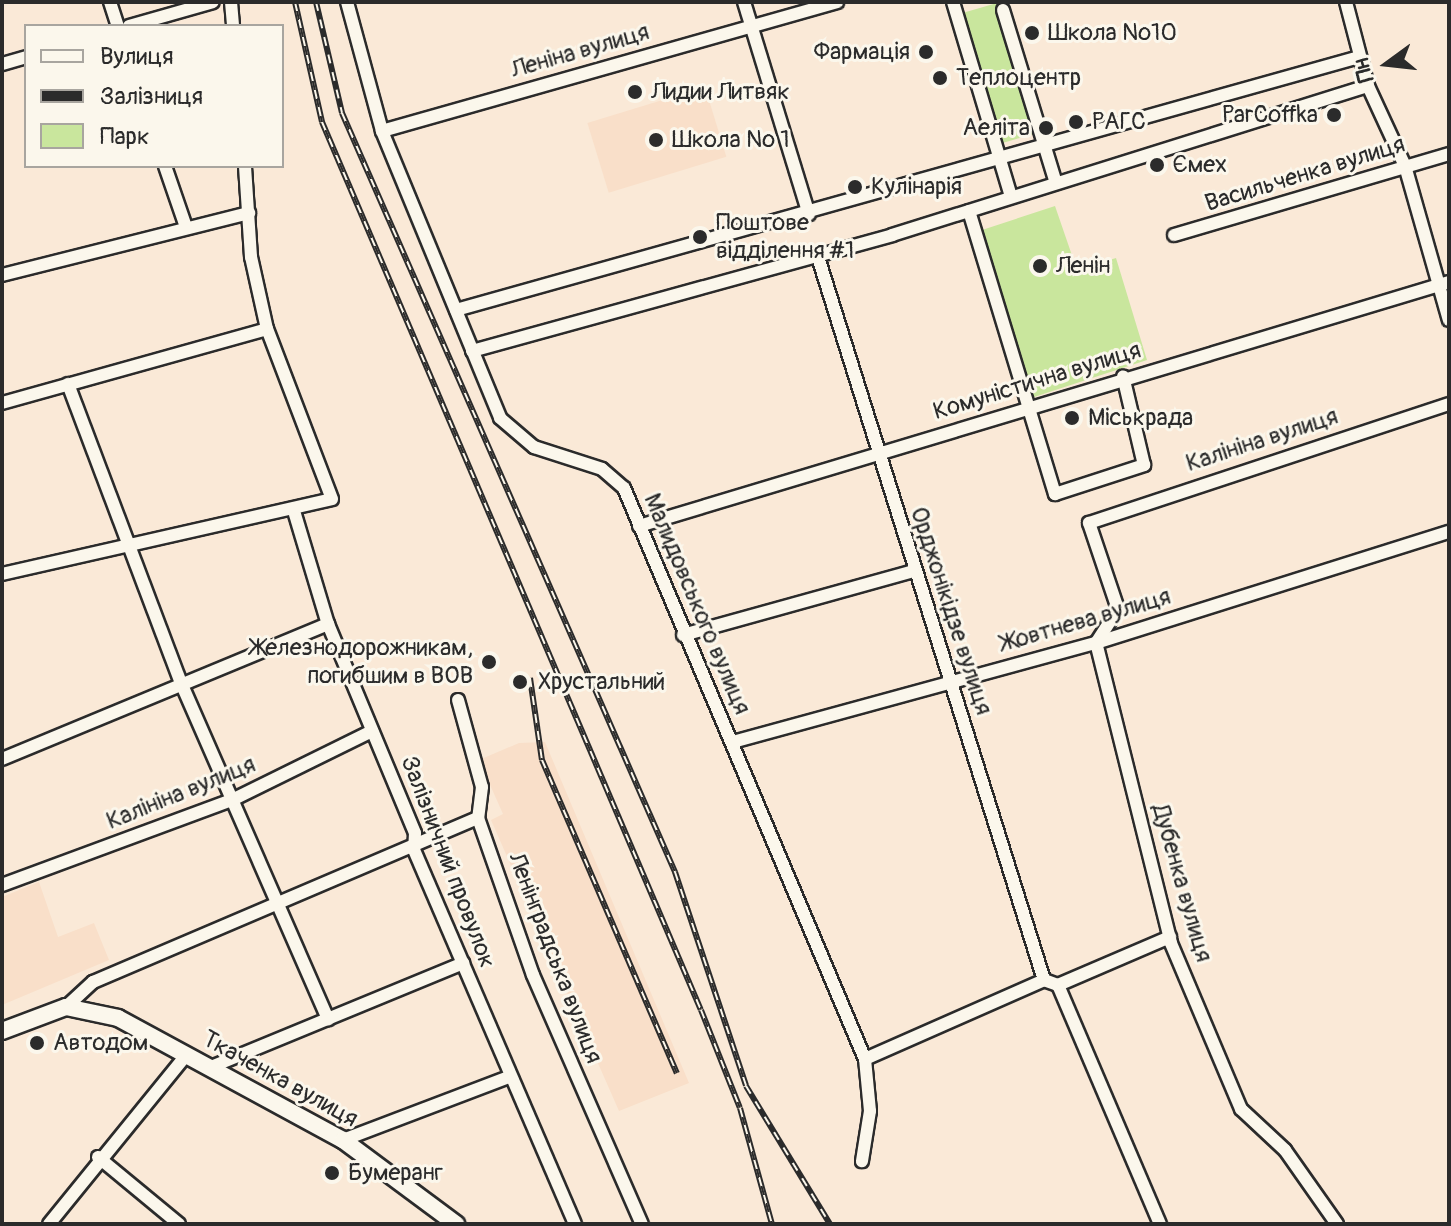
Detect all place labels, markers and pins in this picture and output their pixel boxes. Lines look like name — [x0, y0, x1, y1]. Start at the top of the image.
place label: Школа №10 — [1048, 19, 1177, 47]
marker: Школа №10 — [1023, 24, 1041, 42]
place label: Фармація — [814, 38, 910, 66]
marker: Фармація — [917, 43, 935, 61]
place label: Теплоцентр — [956, 64, 1081, 92]
marker: Теплоцентр — [931, 69, 949, 87]
place label: Лидии Литвяк — [651, 78, 790, 106]
marker: Лидии Литвяк — [626, 83, 644, 101]
place label: ParCoffka — [1221, 101, 1318, 129]
marker: ParCoffka — [1325, 106, 1343, 124]
place label: РАГС — [1092, 108, 1146, 136]
marker: РАГС — [1067, 113, 1085, 131]
place label: Аеліта — [963, 114, 1030, 142]
marker: Аеліта — [1037, 119, 1055, 137]
place label: Школа № 1 — [672, 126, 790, 154]
marker: Школа № 1 — [647, 131, 665, 149]
place label: Ємех — [1173, 151, 1227, 179]
marker: Ємех — [1148, 156, 1166, 174]
place label: Кулінарія — [871, 173, 962, 201]
marker: Кулінарія — [846, 178, 864, 196]
place label: Поштове відділення #1 — [716, 209, 854, 265]
marker: Поштове відділення #1 — [691, 228, 709, 246]
place label: Ленін — [1056, 252, 1110, 280]
marker: Ленін — [1031, 257, 1049, 275]
place label: Міськрада — [1088, 404, 1193, 432]
marker: Міськрада — [1063, 409, 1081, 427]
place label: Железнодорожникам, погибшим в ВОВ — [251, 634, 473, 690]
marker: Железнодорожникам, погибшим в ВОВ — [480, 653, 498, 671]
place label: Хрустальний — [538, 668, 665, 696]
marker: Хрустальний — [509, 671, 531, 693]
place label: Автодом — [53, 1029, 148, 1057]
marker: Автодом — [28, 1034, 46, 1052]
place label: Бумеранг — [348, 1159, 443, 1187]
marker: Бумеранг — [323, 1164, 341, 1182]

